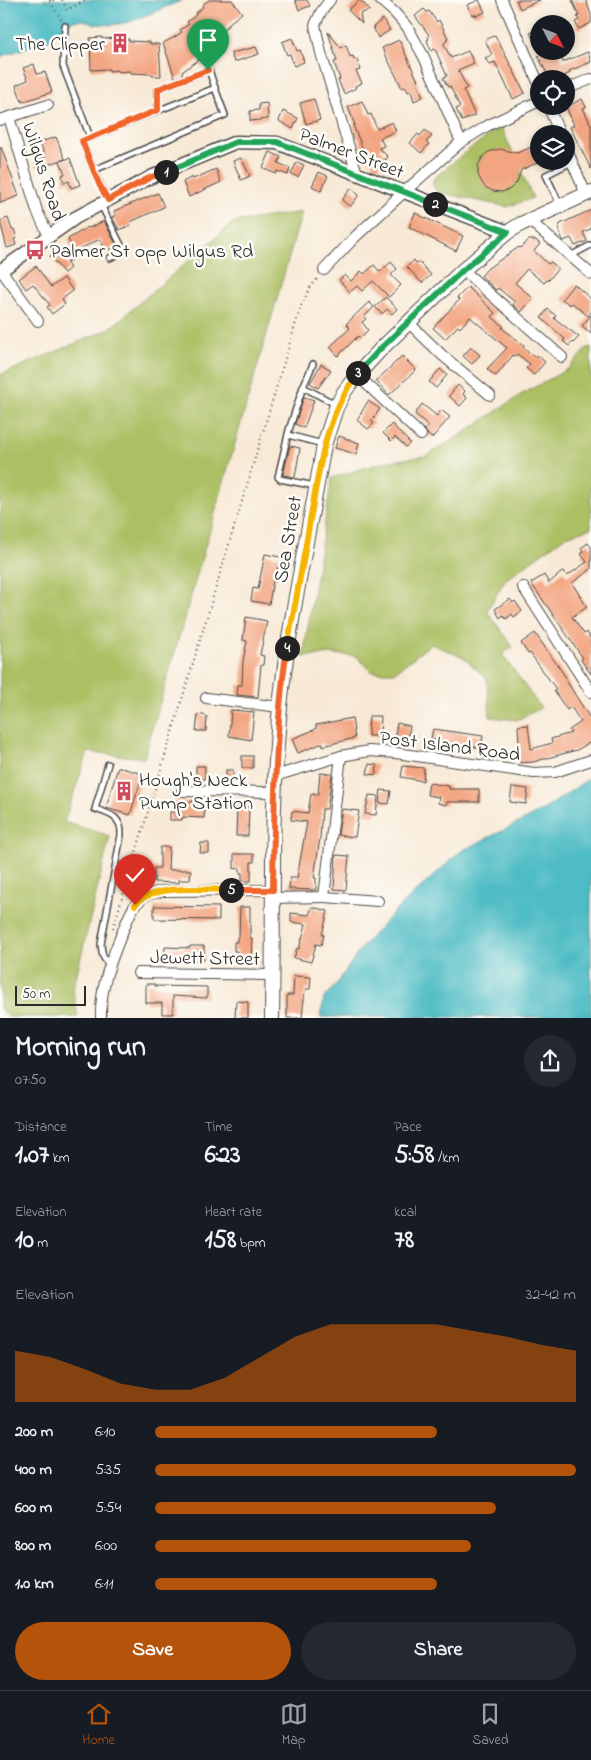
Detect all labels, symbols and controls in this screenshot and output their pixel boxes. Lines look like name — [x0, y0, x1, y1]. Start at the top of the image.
north arrow — [530, 15, 575, 60]
map controls — [530, 15, 575, 170]
pin — [187, 19, 229, 70]
icon: arrive — [194, 26, 222, 54]
place label: The Clipper — [15, 31, 106, 60]
building icon: The Clipper — [109, 32, 131, 54]
button: locate — [530, 70, 575, 115]
street label: Wilgus Road — [12, 119, 72, 225]
street label: Palmer Street — [294, 121, 408, 188]
button: layers — [530, 125, 575, 170]
pin: 1 — [154, 160, 178, 184]
text: 1 — [164, 162, 169, 183]
pin: 2 — [422, 192, 448, 216]
text: 2 — [432, 194, 439, 215]
place label: Palmer St opp Wilgus Rd — [50, 238, 253, 268]
bus stop icon: Palmer St opp Wilgus Rd — [24, 239, 46, 261]
pin: 3 — [346, 360, 370, 386]
text: 3 — [356, 363, 361, 384]
street label: Sea Street — [268, 493, 311, 585]
pin: 4 — [274, 636, 300, 660]
text: 4 — [285, 638, 290, 659]
street label: Post Island Road — [378, 724, 522, 770]
place label: Hough's Neck Pump Station — [139, 767, 253, 819]
building icon: Hough's Neck Pump Station — [113, 780, 135, 802]
pin — [114, 854, 156, 905]
icon: check — [121, 861, 149, 889]
pin: 5 — [218, 878, 244, 902]
text: 5 — [227, 880, 236, 901]
street label: Jewett Street — [150, 944, 260, 975]
scale bar — [15, 982, 86, 1006]
text: 50 m — [22, 984, 50, 1005]
text: Morning run — [15, 1028, 146, 1069]
button: share — [524, 1035, 576, 1087]
text: 07:50 — [15, 1068, 46, 1092]
text: Distance — [15, 1117, 67, 1138]
text: Time — [205, 1117, 232, 1138]
text: Pace — [394, 1117, 422, 1138]
text: 1.07 — [15, 1138, 49, 1174]
text: 6:23 — [205, 1138, 241, 1174]
text: 5:58 — [394, 1138, 434, 1174]
text: km — [49, 1148, 70, 1169]
text: /km — [434, 1148, 459, 1169]
text: Elevation — [15, 1202, 66, 1223]
text: Heart rate — [205, 1202, 262, 1223]
text: kcal — [394, 1202, 417, 1223]
text: 10 — [15, 1223, 34, 1259]
text: 158 — [205, 1223, 236, 1259]
text: 78 — [394, 1223, 414, 1259]
text: m — [34, 1233, 48, 1254]
text: bpm — [236, 1233, 266, 1254]
text: Elevation — [15, 1283, 74, 1307]
text: 32–42 m — [526, 1283, 576, 1307]
text: 200 m — [15, 1420, 53, 1444]
text: 6:10 — [95, 1420, 115, 1444]
text: 400 m — [15, 1458, 52, 1482]
text: 5:35 — [95, 1458, 121, 1482]
text: 600 m — [15, 1496, 52, 1520]
text: 5:54 — [95, 1496, 121, 1520]
text: 800 m — [15, 1534, 51, 1558]
text: 6:00 — [95, 1534, 117, 1558]
text: 1.0 km — [15, 1572, 54, 1596]
text: 6:11 — [95, 1572, 114, 1596]
button: Save — [15, 1622, 291, 1680]
button: Share — [301, 1622, 576, 1680]
tab: Home — [82, 1700, 115, 1751]
tab: Map — [280, 1700, 308, 1751]
tab: Saved — [472, 1700, 509, 1751]

